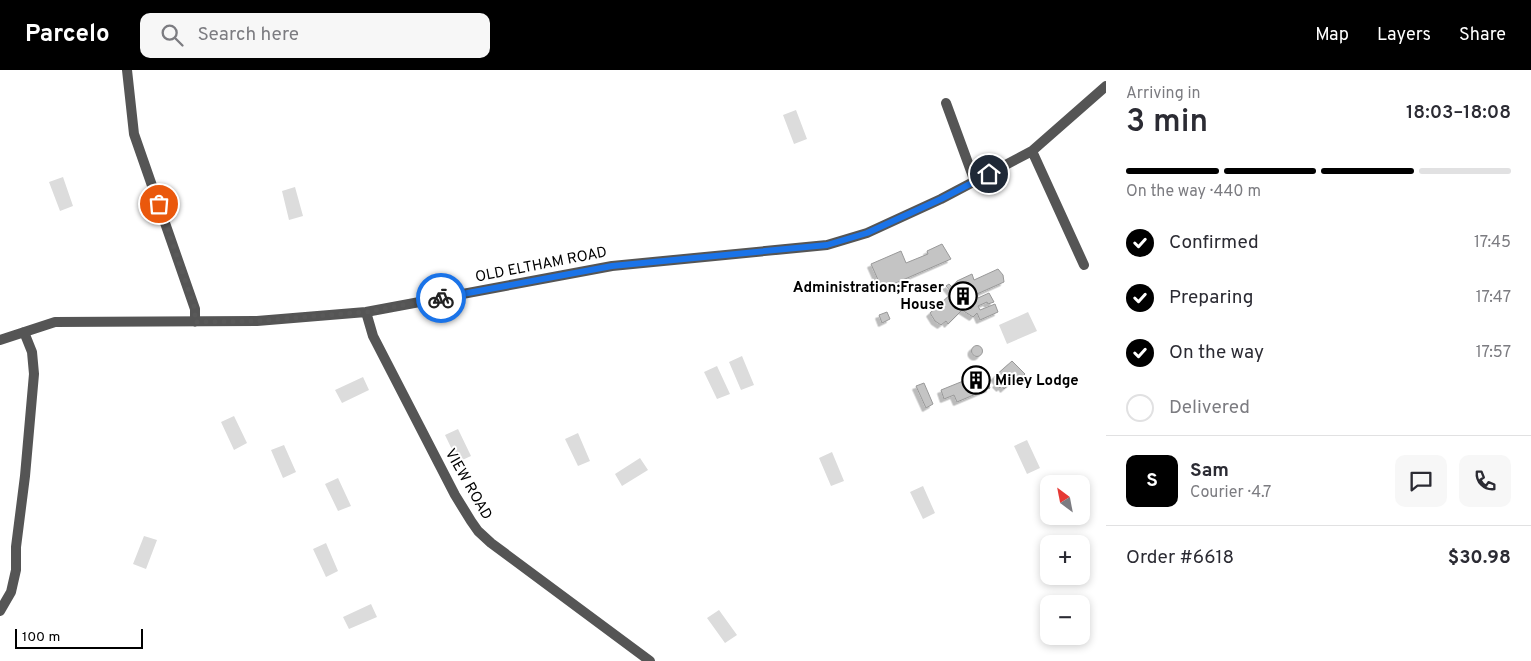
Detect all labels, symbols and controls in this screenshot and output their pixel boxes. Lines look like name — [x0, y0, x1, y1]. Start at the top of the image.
search box — [140, 13, 490, 58]
text: Parcelo — [25, 20, 110, 50]
icon: search — [158, 21, 186, 49]
text: Search here — [198, 23, 299, 47]
text: Map — [1315, 24, 1349, 47]
text: Layers — [1377, 24, 1431, 47]
text: Share — [1459, 24, 1506, 47]
text: Arriving in — [1126, 84, 1201, 104]
text: 18:03–18:08 — [1406, 101, 1511, 125]
text: 3 min — [1126, 103, 1208, 143]
pin — [968, 153, 1010, 195]
icon: home — [975, 160, 1003, 188]
text: On the way · 440 m — [1126, 182, 1261, 202]
pin — [138, 183, 180, 225]
icon: bag — [145, 190, 173, 218]
icon: check — [1126, 229, 1154, 257]
text: Confirmed — [1169, 231, 1259, 255]
text: 17:45 — [1474, 233, 1511, 253]
street label: OLD ELTHAM ROAD — [474, 243, 609, 288]
courier — [416, 273, 466, 323]
place label: Administration;Fraser House — [793, 279, 945, 315]
building icon: Administration;Fraser House — [948, 281, 978, 311]
icon: bike — [427, 284, 455, 312]
icon: check — [1126, 284, 1154, 312]
text: Preparing — [1169, 286, 1253, 310]
text: 17:47 — [1476, 288, 1511, 308]
icon: check — [1126, 339, 1154, 367]
text: On the way — [1169, 341, 1264, 365]
text: 17:57 — [1476, 343, 1511, 363]
building icon: Miley Lodge — [961, 365, 991, 395]
place label: Miley Lodge — [995, 372, 1079, 391]
text: Delivered — [1169, 396, 1250, 420]
street label: VIEW ROAD — [440, 446, 496, 524]
button: chat — [1395, 455, 1447, 507]
button: phone — [1459, 455, 1511, 507]
text: Sam — [1190, 459, 1229, 483]
text: S — [1146, 469, 1158, 493]
north arrow — [1040, 475, 1090, 525]
map controls — [1040, 475, 1090, 645]
text: Courier · 4.7 — [1190, 483, 1271, 503]
button: + — [1040, 535, 1090, 585]
text: Order #6618 — [1126, 546, 1234, 570]
text: $30.98 — [1448, 546, 1511, 570]
button: − — [1040, 595, 1090, 645]
scale bar — [15, 626, 142, 649]
text: 100 m — [22, 629, 60, 646]

